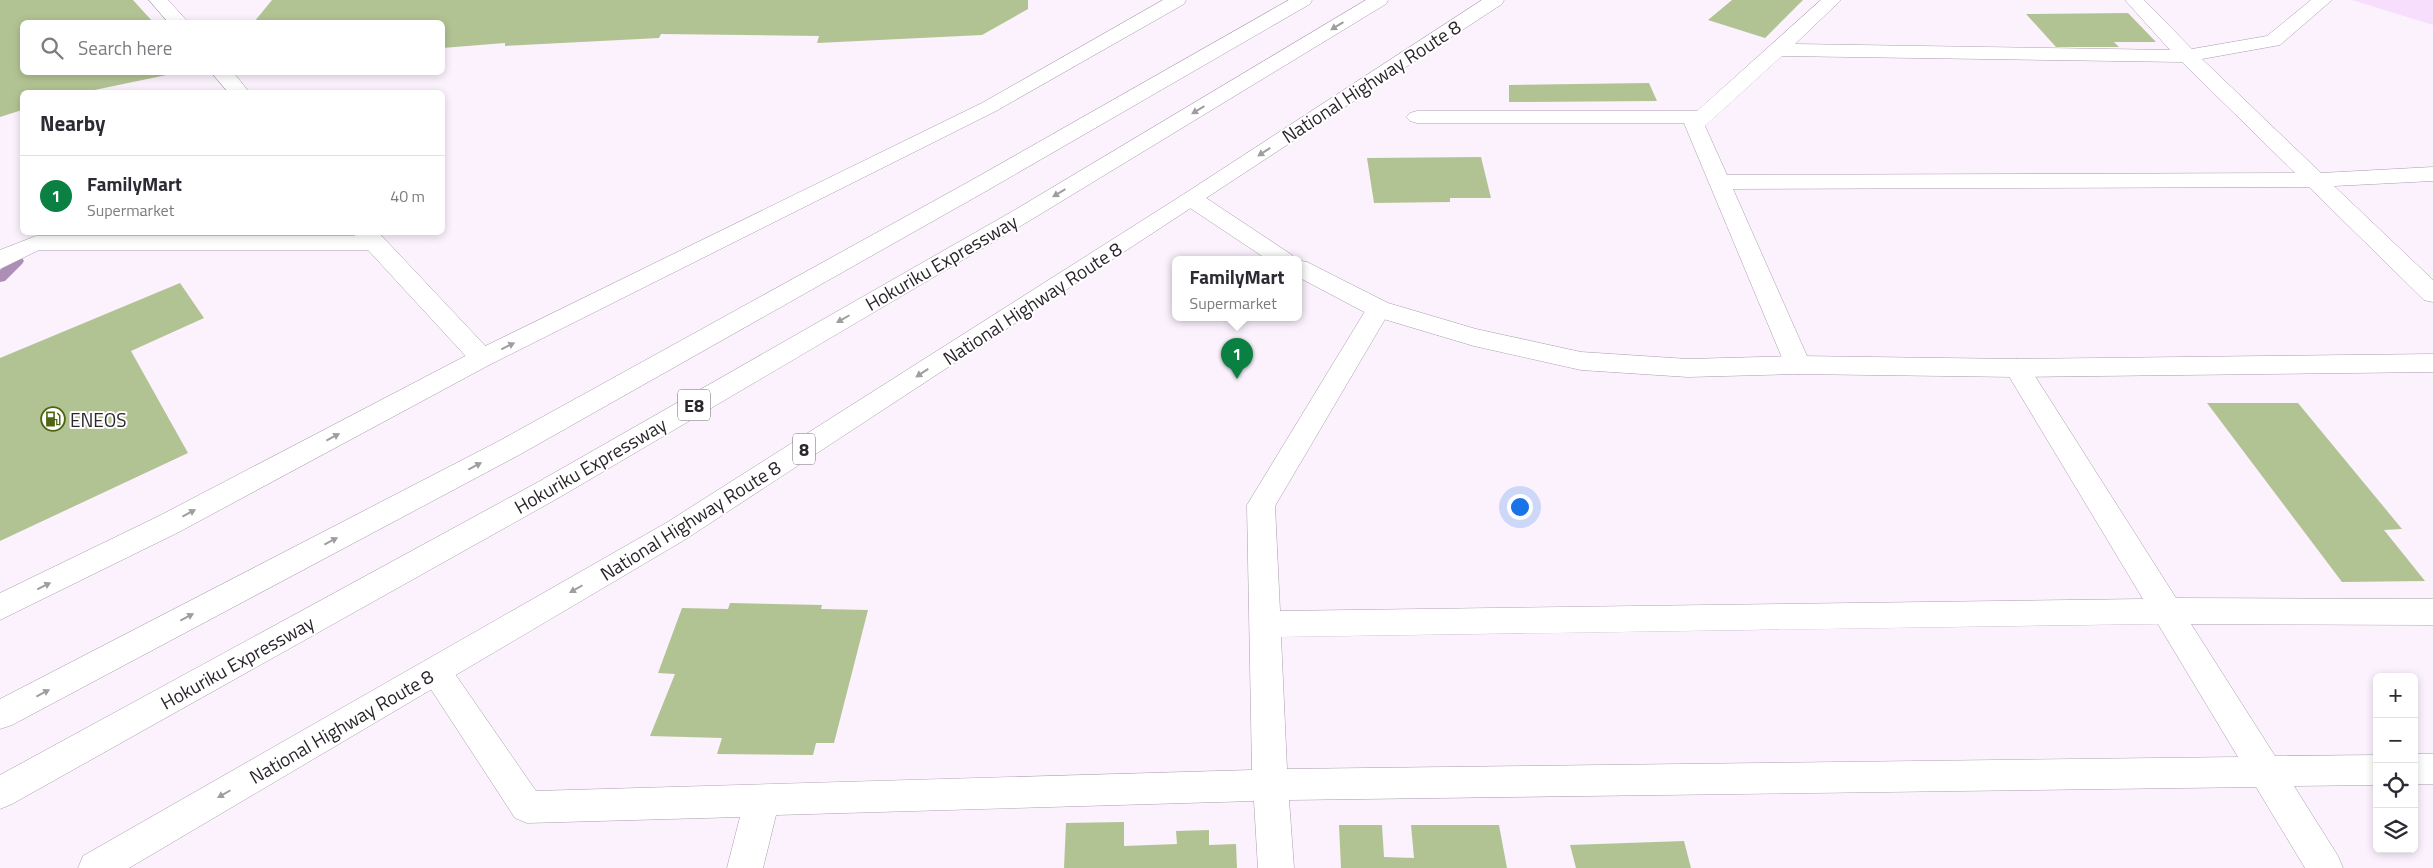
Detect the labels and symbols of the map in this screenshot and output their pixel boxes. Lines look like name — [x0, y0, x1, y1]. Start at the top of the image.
street label: National Highway Route 8 — [1276, 12, 1467, 150]
one-way arrow — [1331, 21, 1344, 30]
one-way arrow — [1191, 105, 1204, 114]
one-way arrow — [1257, 147, 1271, 157]
one-way arrow — [1052, 189, 1065, 198]
street label: Hokuriku Expressway — [859, 207, 1023, 317]
street label: National Highway Route 8 — [937, 234, 1128, 372]
one-way arrow — [835, 315, 850, 323]
pin: 1 — [1221, 338, 1253, 379]
one-way arrow — [501, 342, 515, 350]
one-way arrow — [915, 368, 929, 378]
road number: E8 — [678, 390, 710, 420]
place label: ENEOS — [70, 405, 127, 434]
fuel station icon: ENEOS — [40, 406, 66, 432]
street label: Hokuriku Expressway — [508, 410, 672, 520]
one-way arrow — [326, 433, 340, 441]
road number: 8 — [793, 434, 815, 464]
street label: National Highway Route 8 — [594, 452, 786, 587]
one-way arrow — [467, 462, 482, 470]
your location — [1507, 494, 1533, 520]
one-way arrow — [182, 509, 196, 517]
one-way arrow — [324, 537, 338, 545]
one-way arrow — [37, 582, 51, 590]
one-way arrow — [570, 585, 583, 594]
street label: Hokuriku Expressway — [155, 608, 319, 716]
one-way arrow — [180, 613, 194, 621]
street label: National Highway Route 8 — [244, 661, 439, 791]
one-way arrow — [36, 688, 50, 697]
one-way arrow — [217, 789, 231, 798]

